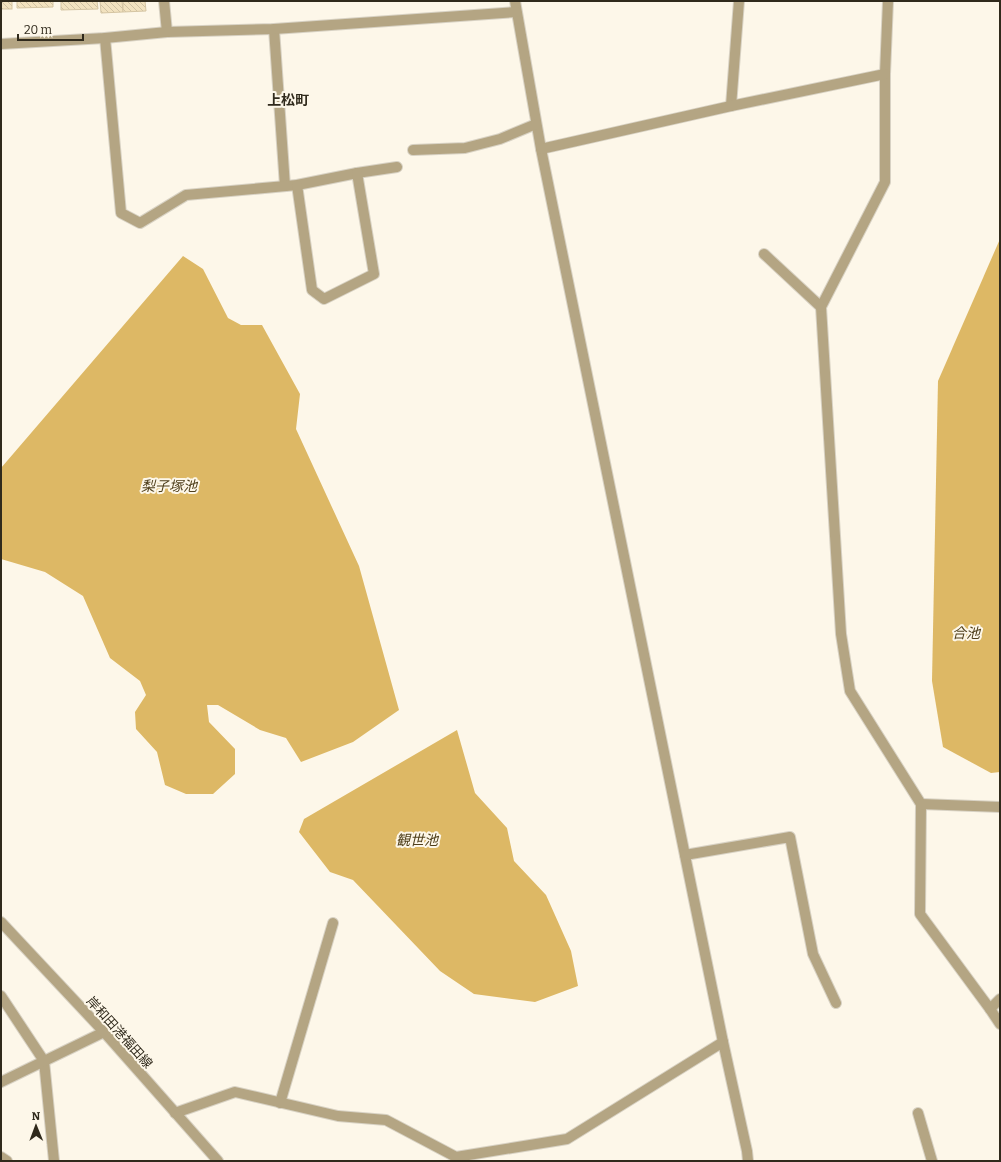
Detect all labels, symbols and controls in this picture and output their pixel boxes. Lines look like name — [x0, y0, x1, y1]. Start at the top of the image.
scale bar — [18, 16, 83, 42]
text: 20 m — [24, 23, 53, 37]
district label: 上松町 — [267, 92, 309, 109]
water label: 梨子塚池 — [141, 478, 199, 495]
water label: 合池 — [952, 625, 982, 642]
water label: 観世池 — [396, 832, 440, 849]
street label: 岸和田港福田線 — [84, 993, 156, 1071]
north arrow — [16, 1106, 56, 1146]
text: N — [31, 1110, 41, 1123]

